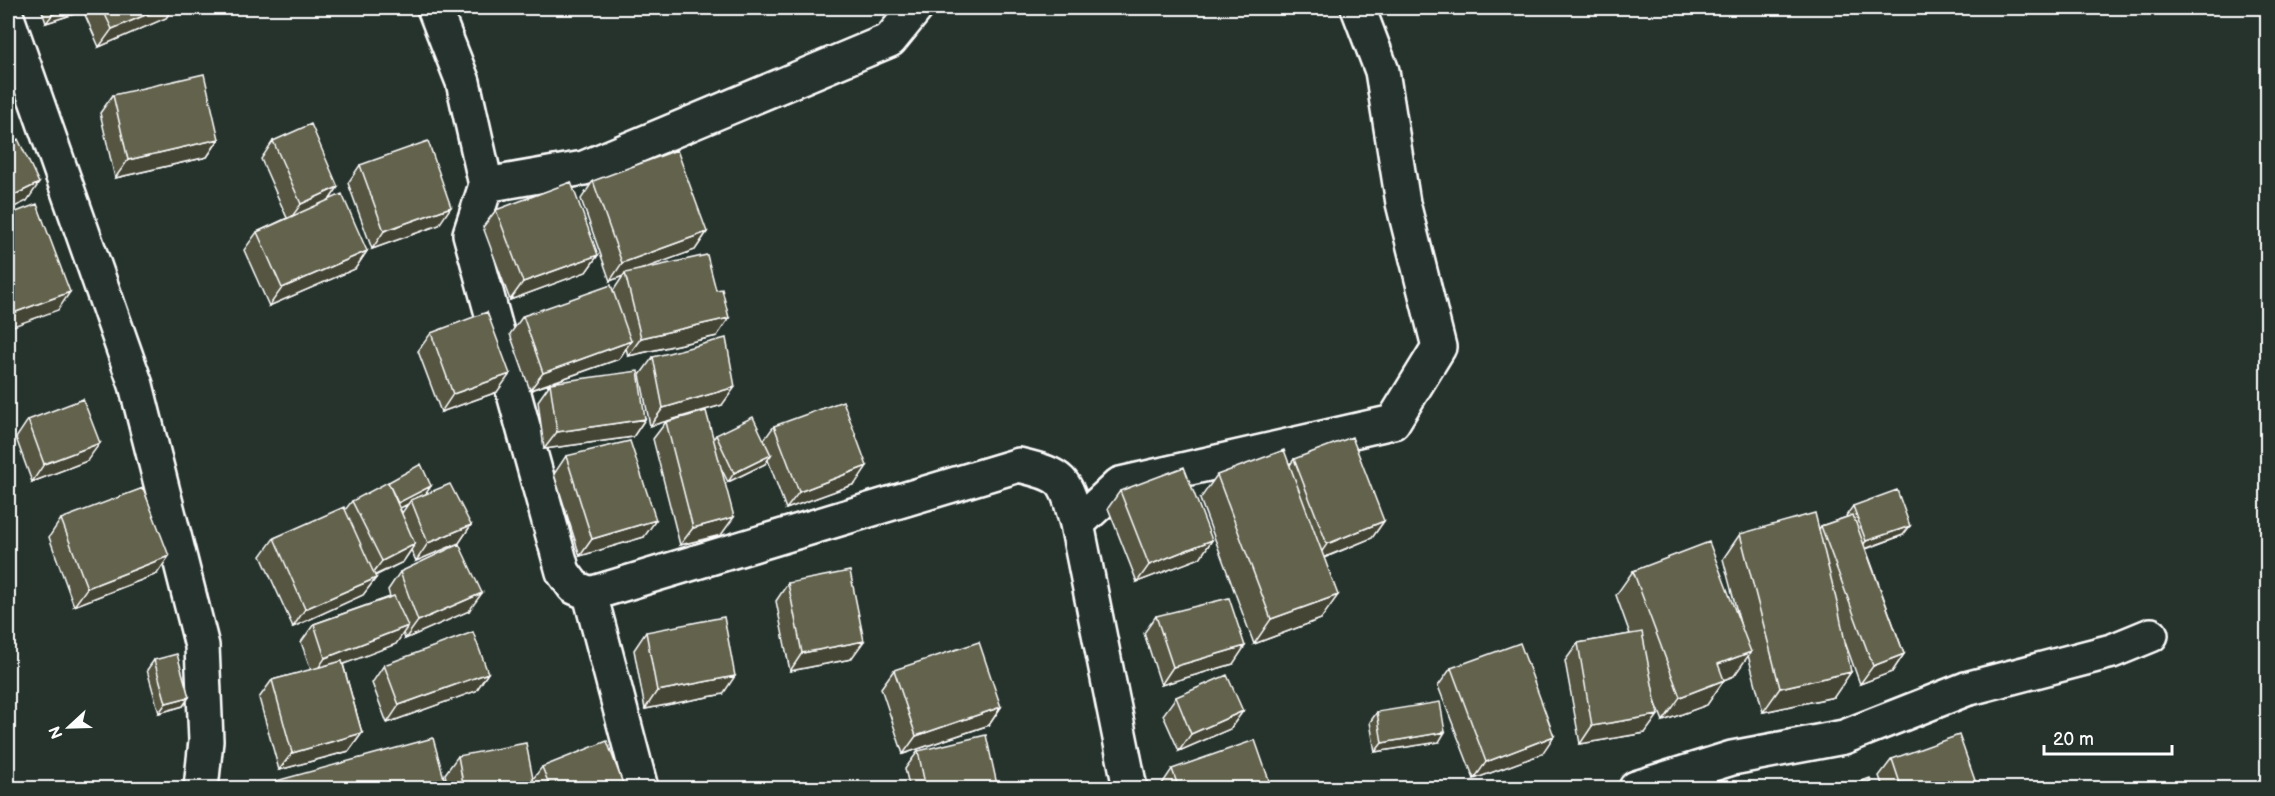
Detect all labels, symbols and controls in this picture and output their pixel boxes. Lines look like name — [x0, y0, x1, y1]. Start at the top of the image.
north arrow — [39, 697, 99, 757]
scale bar — [2044, 718, 2172, 756]
text: N — [45, 723, 68, 741]
text: 20 m — [2053, 729, 2094, 750]

